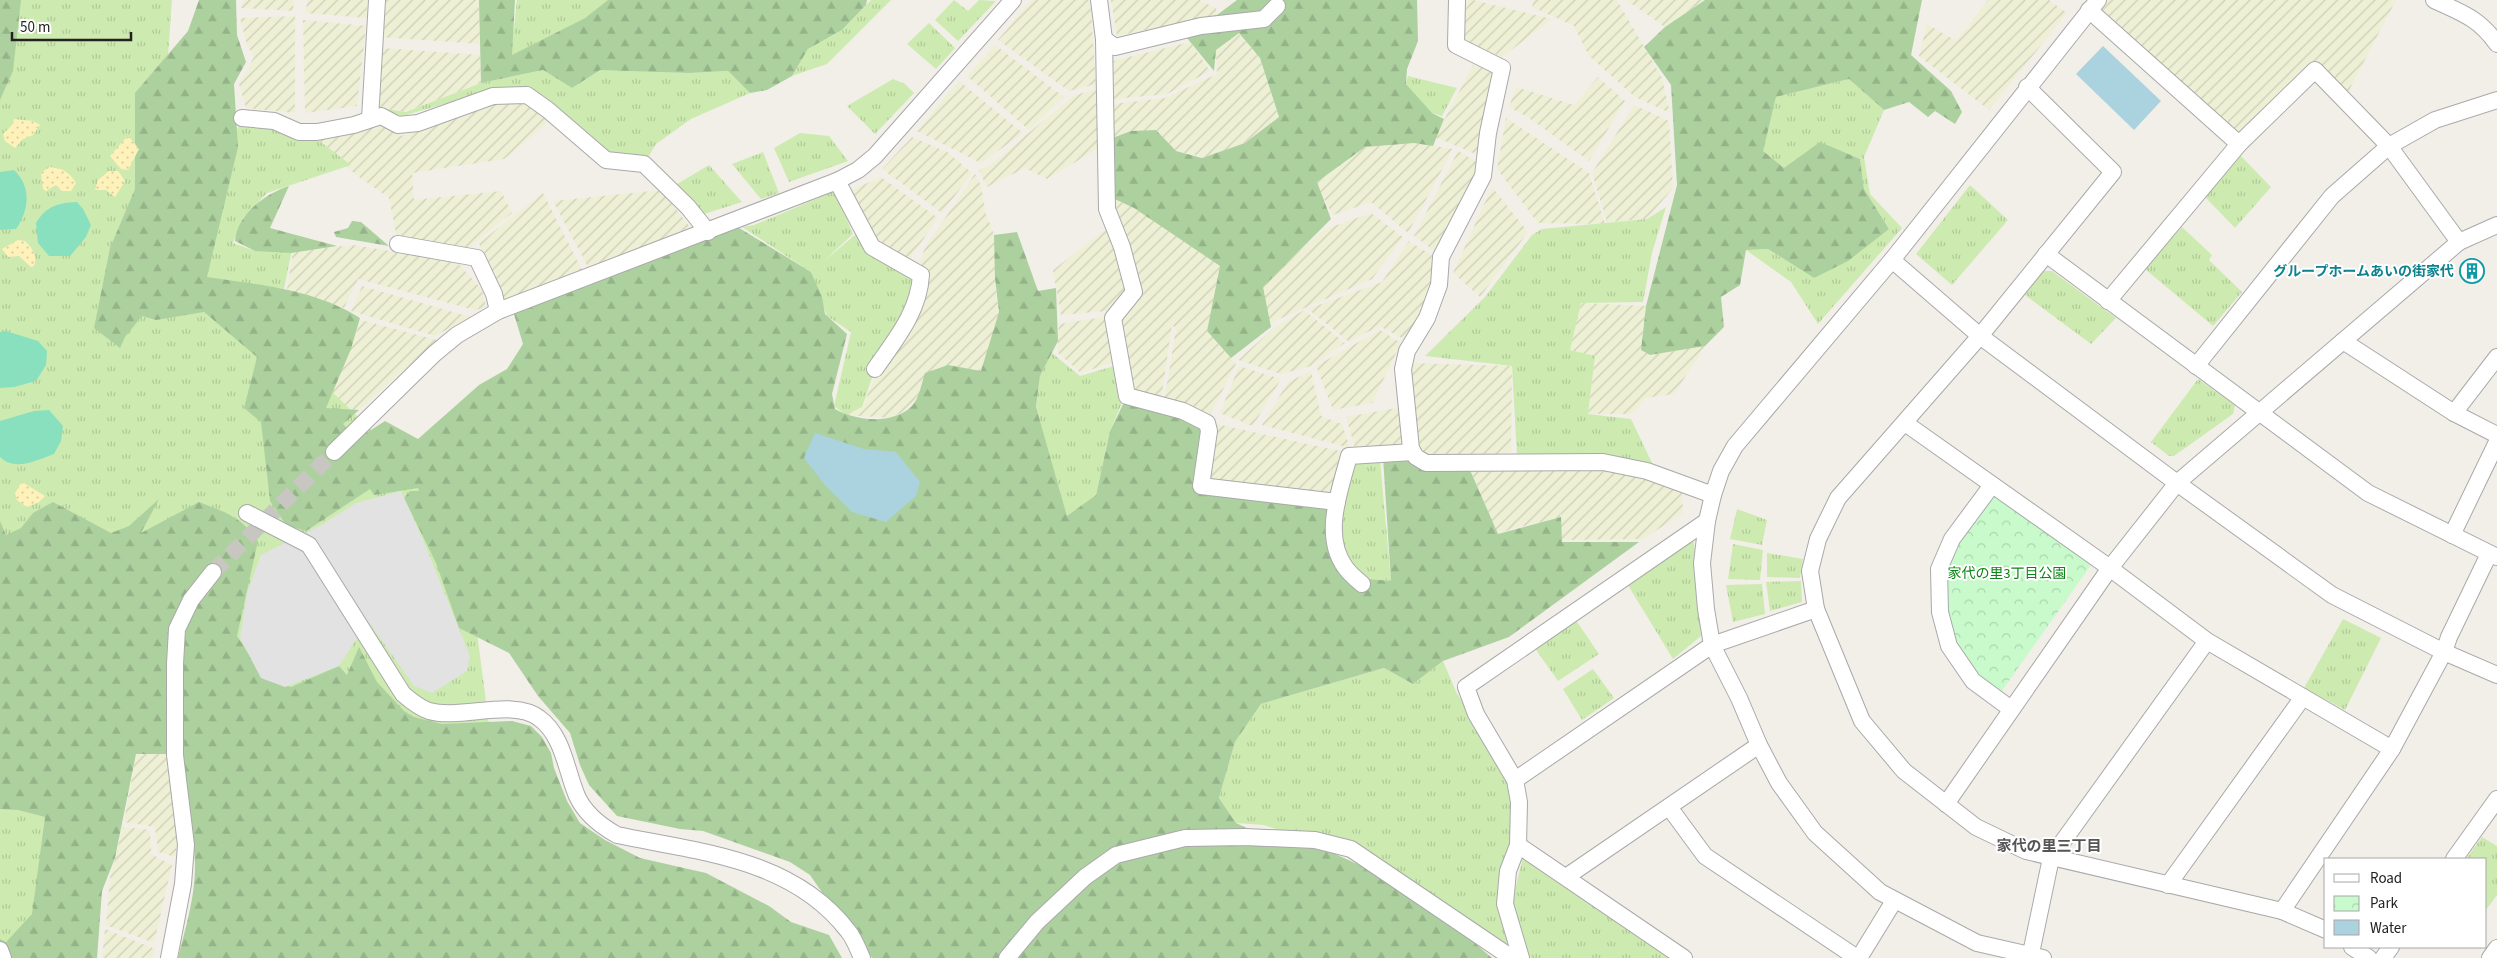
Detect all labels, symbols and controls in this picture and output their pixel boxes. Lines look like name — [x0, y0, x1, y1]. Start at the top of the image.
scale bar — [12, 10, 131, 42]
text: 50 m — [20, 17, 50, 38]
building icon: グループホームあいの街家代 — [2459, 258, 2485, 284]
place label: グループホームあいの街家代 — [2273, 262, 2454, 282]
park label: 家代の里3丁目公園 — [1948, 564, 2066, 584]
district label: 家代の里三丁目 — [1996, 836, 2102, 857]
legend — [2324, 858, 2487, 948]
text: Road — [2370, 868, 2402, 889]
text: Park — [2370, 893, 2399, 914]
text: Water — [2370, 918, 2407, 939]

